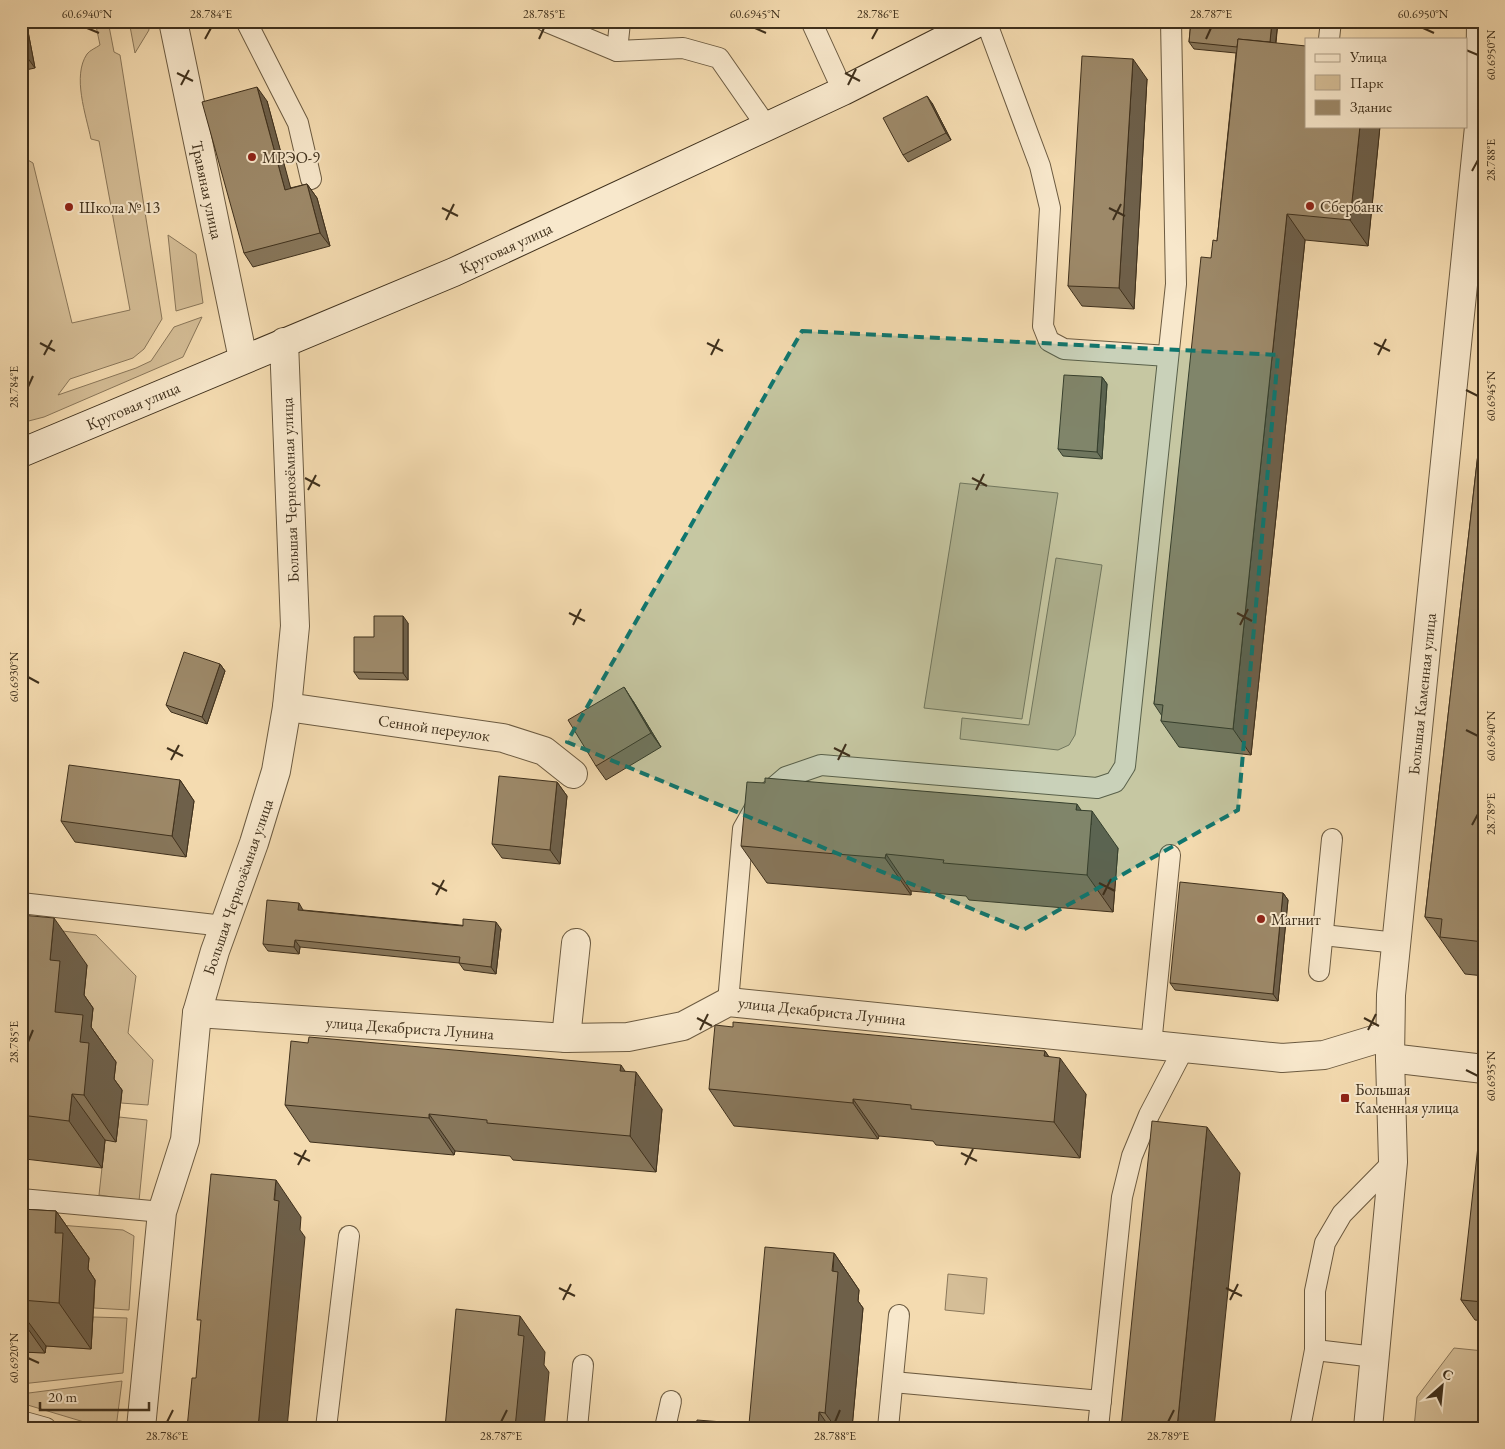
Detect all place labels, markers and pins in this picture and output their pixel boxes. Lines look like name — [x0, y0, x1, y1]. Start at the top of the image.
place label: МРЭО-9 — [262, 147, 320, 168]
marker: МРЭО-9 — [246, 151, 258, 163]
place label: Сбербанк — [1320, 196, 1383, 217]
place label: Школа № 13 — [79, 197, 160, 218]
marker: Сбербанк — [1304, 200, 1316, 212]
marker: Школа № 13 — [63, 201, 75, 213]
place label: Магнит — [1271, 909, 1321, 930]
marker: Магнит — [1255, 913, 1267, 925]
place label: Большая Каменная улица — [1355, 1079, 1460, 1118]
marker: Большая Каменная улица — [1339, 1092, 1351, 1104]

